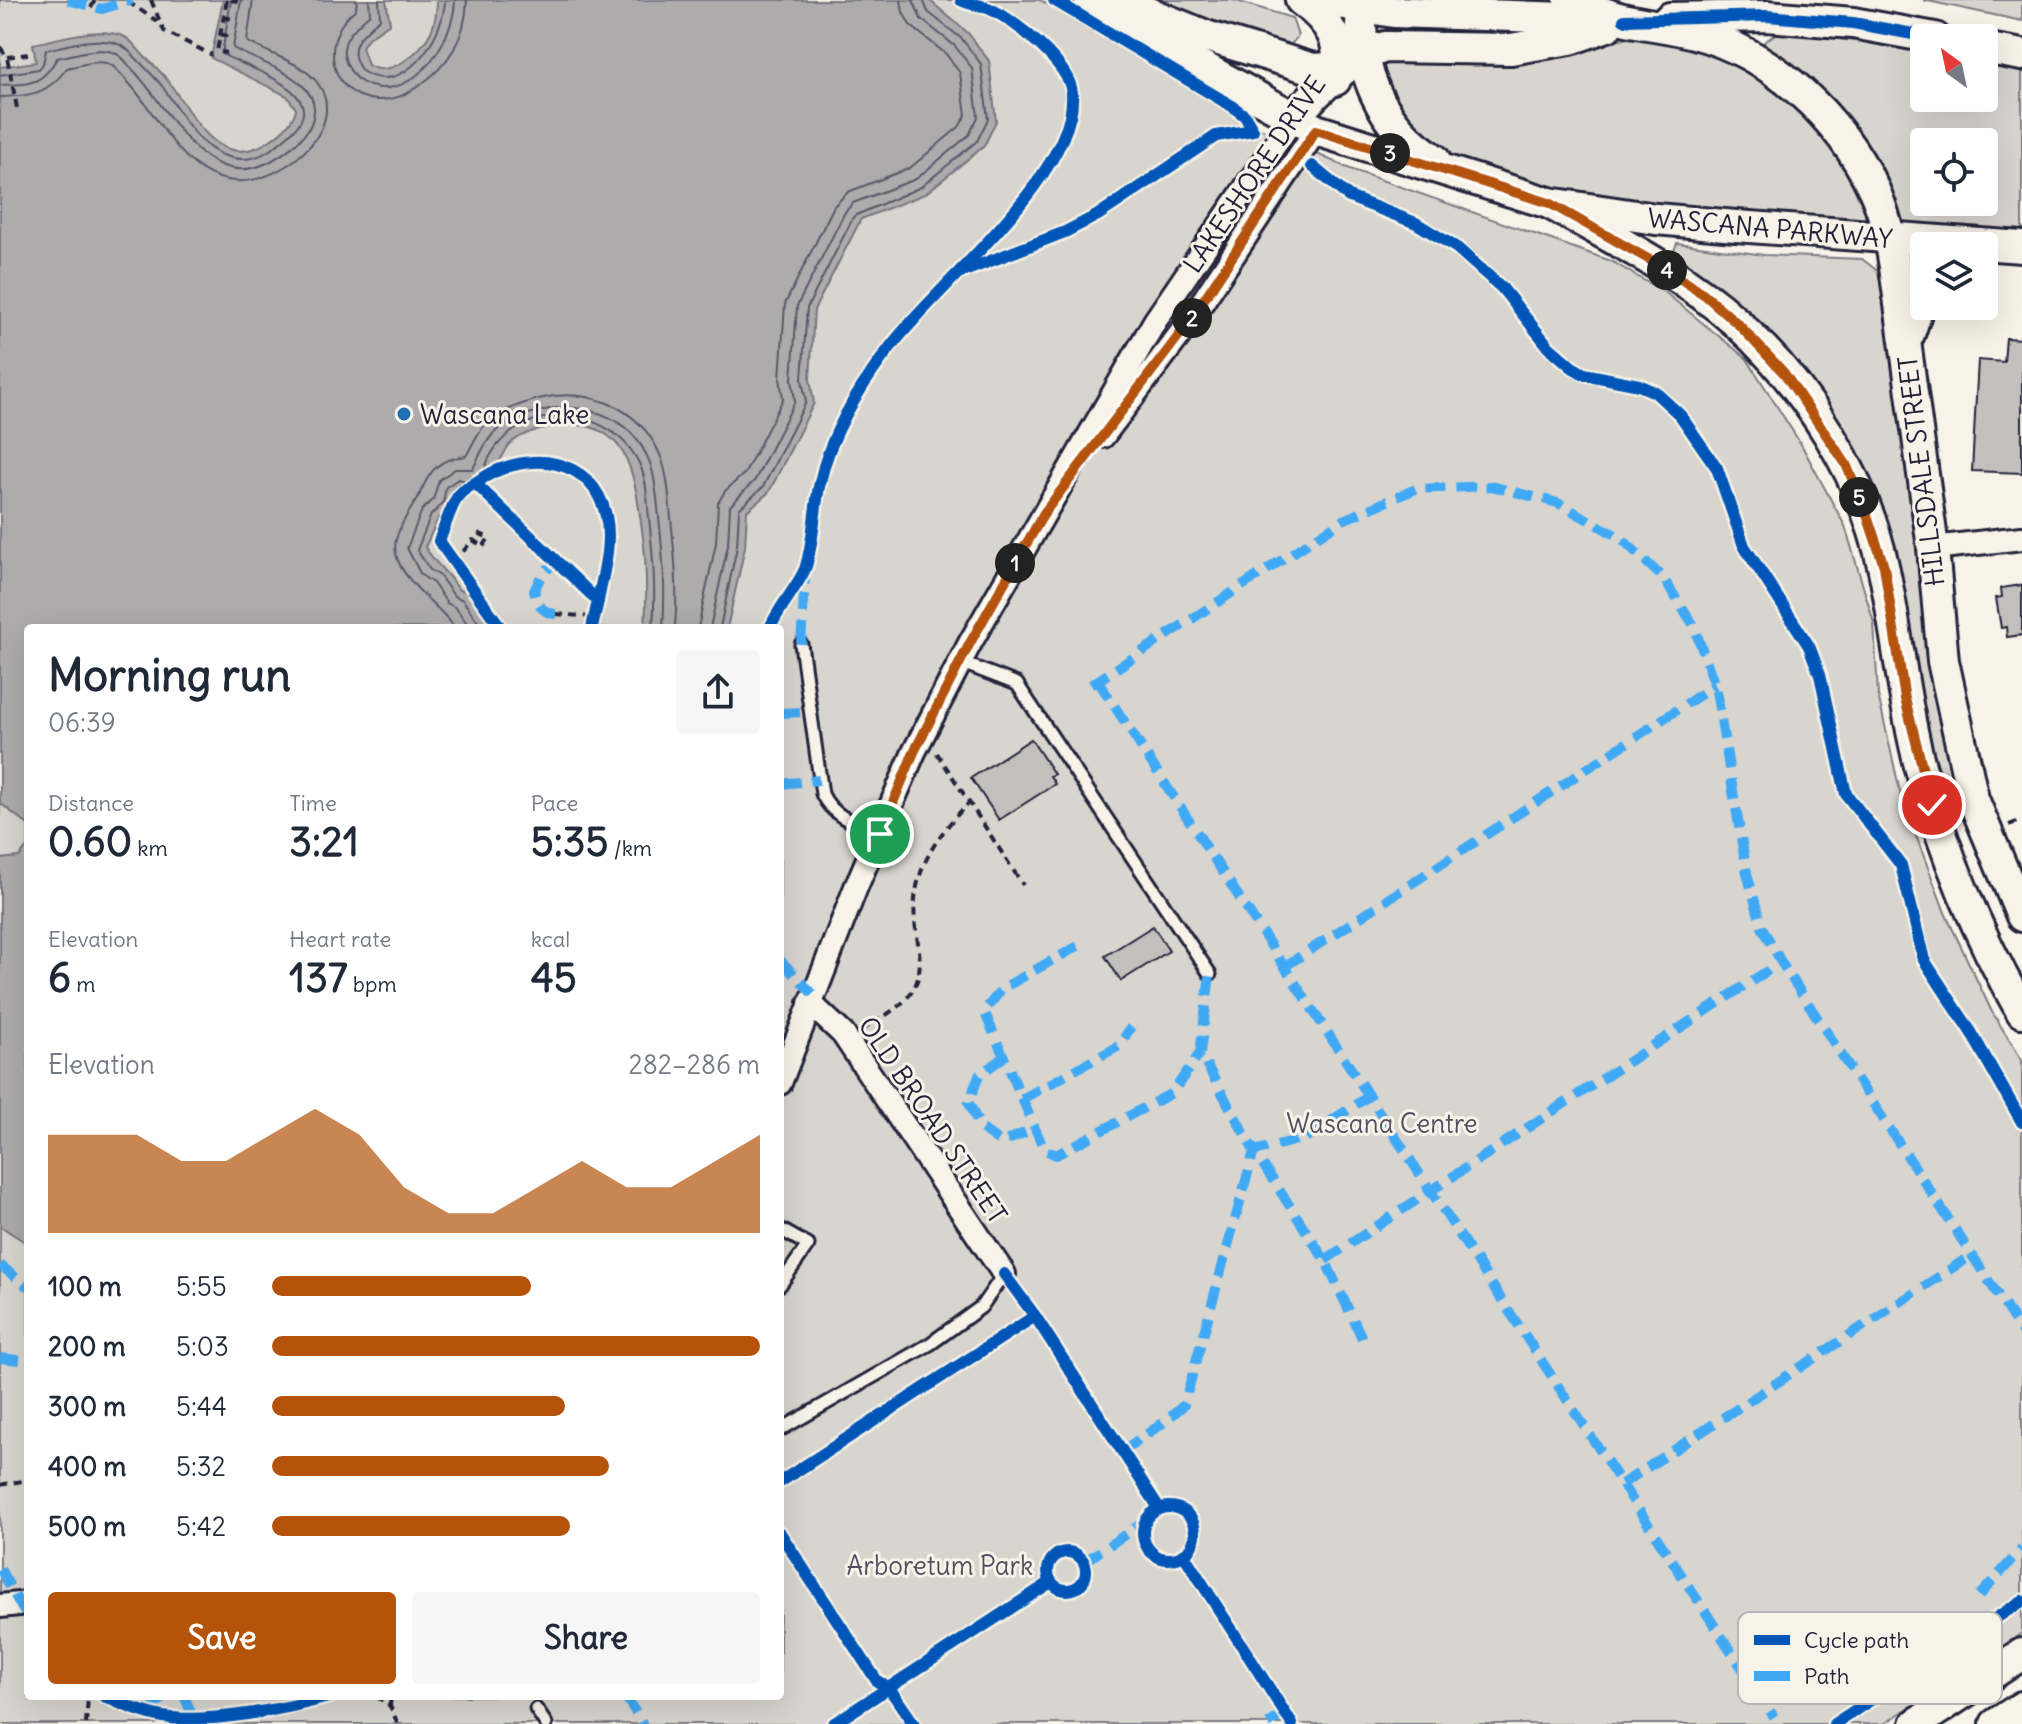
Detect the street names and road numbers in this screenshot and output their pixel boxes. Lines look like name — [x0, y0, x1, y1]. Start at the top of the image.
street label: LAKESHORE DRIVE — [1176, 69, 1332, 279]
street label: WASCANA PARKWAY — [1646, 201, 1895, 255]
street label: HILLSDALE STREET — [1890, 354, 1952, 588]
street label: OLD BROAD STREET — [852, 1010, 1014, 1230]

